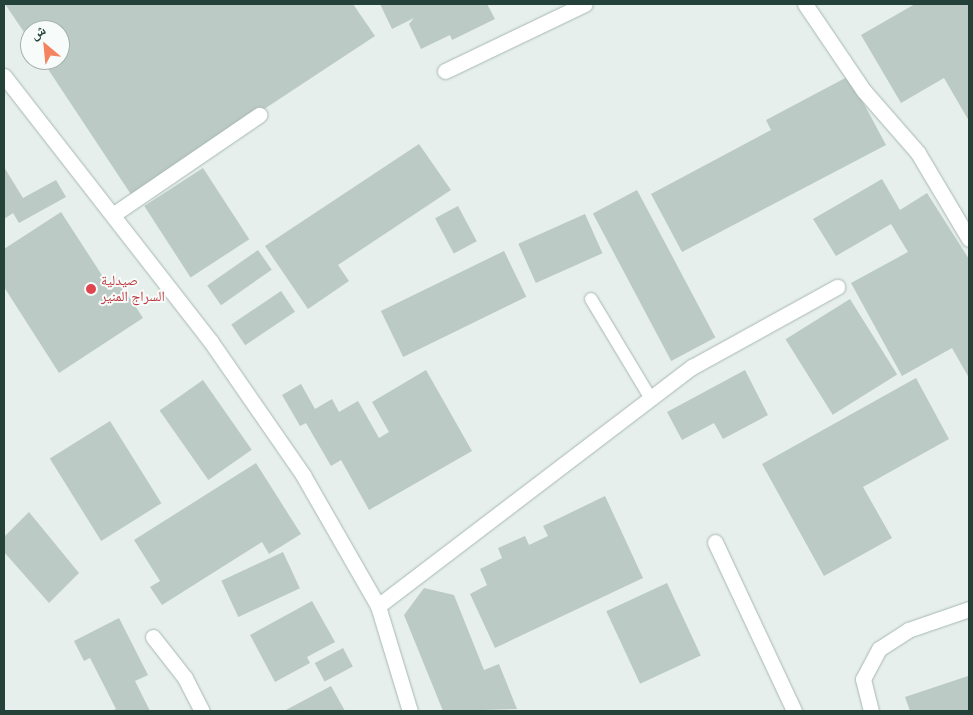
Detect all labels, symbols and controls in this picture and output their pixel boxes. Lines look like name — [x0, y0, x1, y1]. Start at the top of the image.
north arrow — [20, 20, 70, 70]
text: ش — [28, 21, 49, 43]
place label: صيدلية السراج المنير — [101, 273, 165, 306]
marker: صيدلية السراج المنير — [85, 283, 97, 295]

